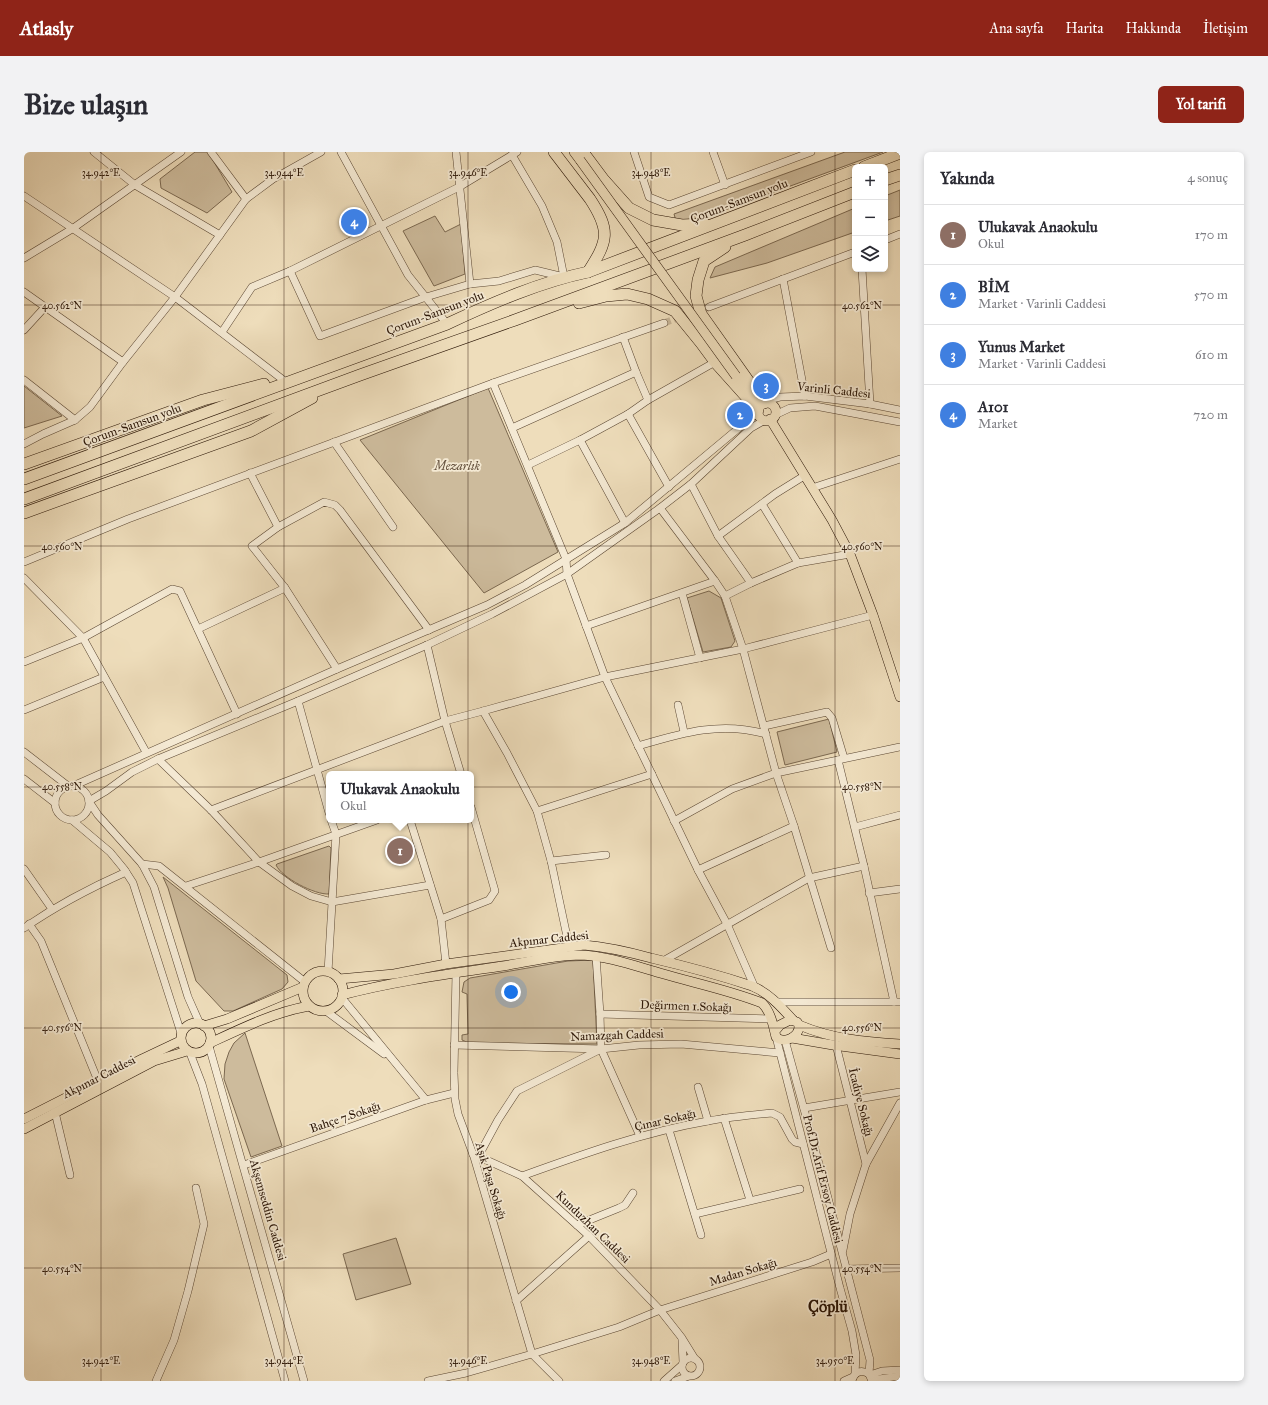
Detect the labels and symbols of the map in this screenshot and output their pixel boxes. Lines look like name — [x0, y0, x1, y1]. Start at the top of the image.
text: 34.942°E — [82, 167, 120, 179]
text: 34.944°E — [264, 167, 304, 179]
text: 34.946°E — [449, 167, 487, 179]
text: 34.948°E — [632, 167, 670, 179]
street label: Çorum-Samsun yolu — [688, 176, 790, 226]
pin: 4 — [341, 207, 367, 237]
street label: Çorum-Samsun yolu — [384, 288, 486, 338]
text: 40.562°N — [42, 300, 83, 312]
text: 40.562°N — [842, 300, 883, 312]
pin: 3 — [753, 371, 779, 401]
street label: Varinli Caddesi — [796, 379, 872, 401]
pin: 2 — [727, 400, 753, 430]
street label: Çorum-Samsun yolu — [81, 401, 184, 449]
park label: Mezarlık — [433, 459, 480, 473]
text: 40.560°N — [41, 541, 83, 553]
text: 40.560°N — [841, 541, 883, 553]
text: 40.558°N — [42, 781, 83, 793]
text: 40.558°N — [842, 781, 883, 793]
pin: 1 — [387, 836, 413, 866]
street label: Akpınar Caddesi — [508, 928, 590, 950]
your location — [501, 982, 521, 1002]
street label: Değirmen 1.Sokağı — [640, 997, 733, 1016]
text: 40.556°N — [42, 1022, 82, 1034]
text: 40.556°N — [842, 1022, 882, 1034]
street label: Namazgah Caddesi — [570, 1026, 665, 1045]
street label: Akpınar Caddesi — [59, 1052, 138, 1102]
street label: İcadiye Sokağı — [845, 1066, 877, 1139]
street label: Bahçe 7.Sokağı — [308, 1098, 383, 1137]
street label: Çınar Sokağı — [633, 1106, 698, 1135]
street label: Prof.Dr.Arif Ersoy Caddesi — [800, 1113, 846, 1246]
street label: Aşık Paşa Sokağı — [471, 1140, 510, 1222]
street label: Akşemseddin Caddesi — [247, 1157, 289, 1263]
street label: Kunduzhan Caddesi — [553, 1188, 634, 1267]
street label: Madan Sokağı — [707, 1255, 780, 1290]
text: 40.554°N — [42, 1263, 83, 1275]
text: 40.554°N — [842, 1263, 883, 1275]
district label: Çöplü — [808, 1297, 848, 1317]
text: 34.942°E — [82, 1355, 120, 1367]
text: 34.944°E — [264, 1355, 304, 1367]
text: 34.946°E — [449, 1355, 487, 1367]
text: 34.948°E — [632, 1355, 670, 1367]
text: 34.950°E — [816, 1355, 854, 1367]

